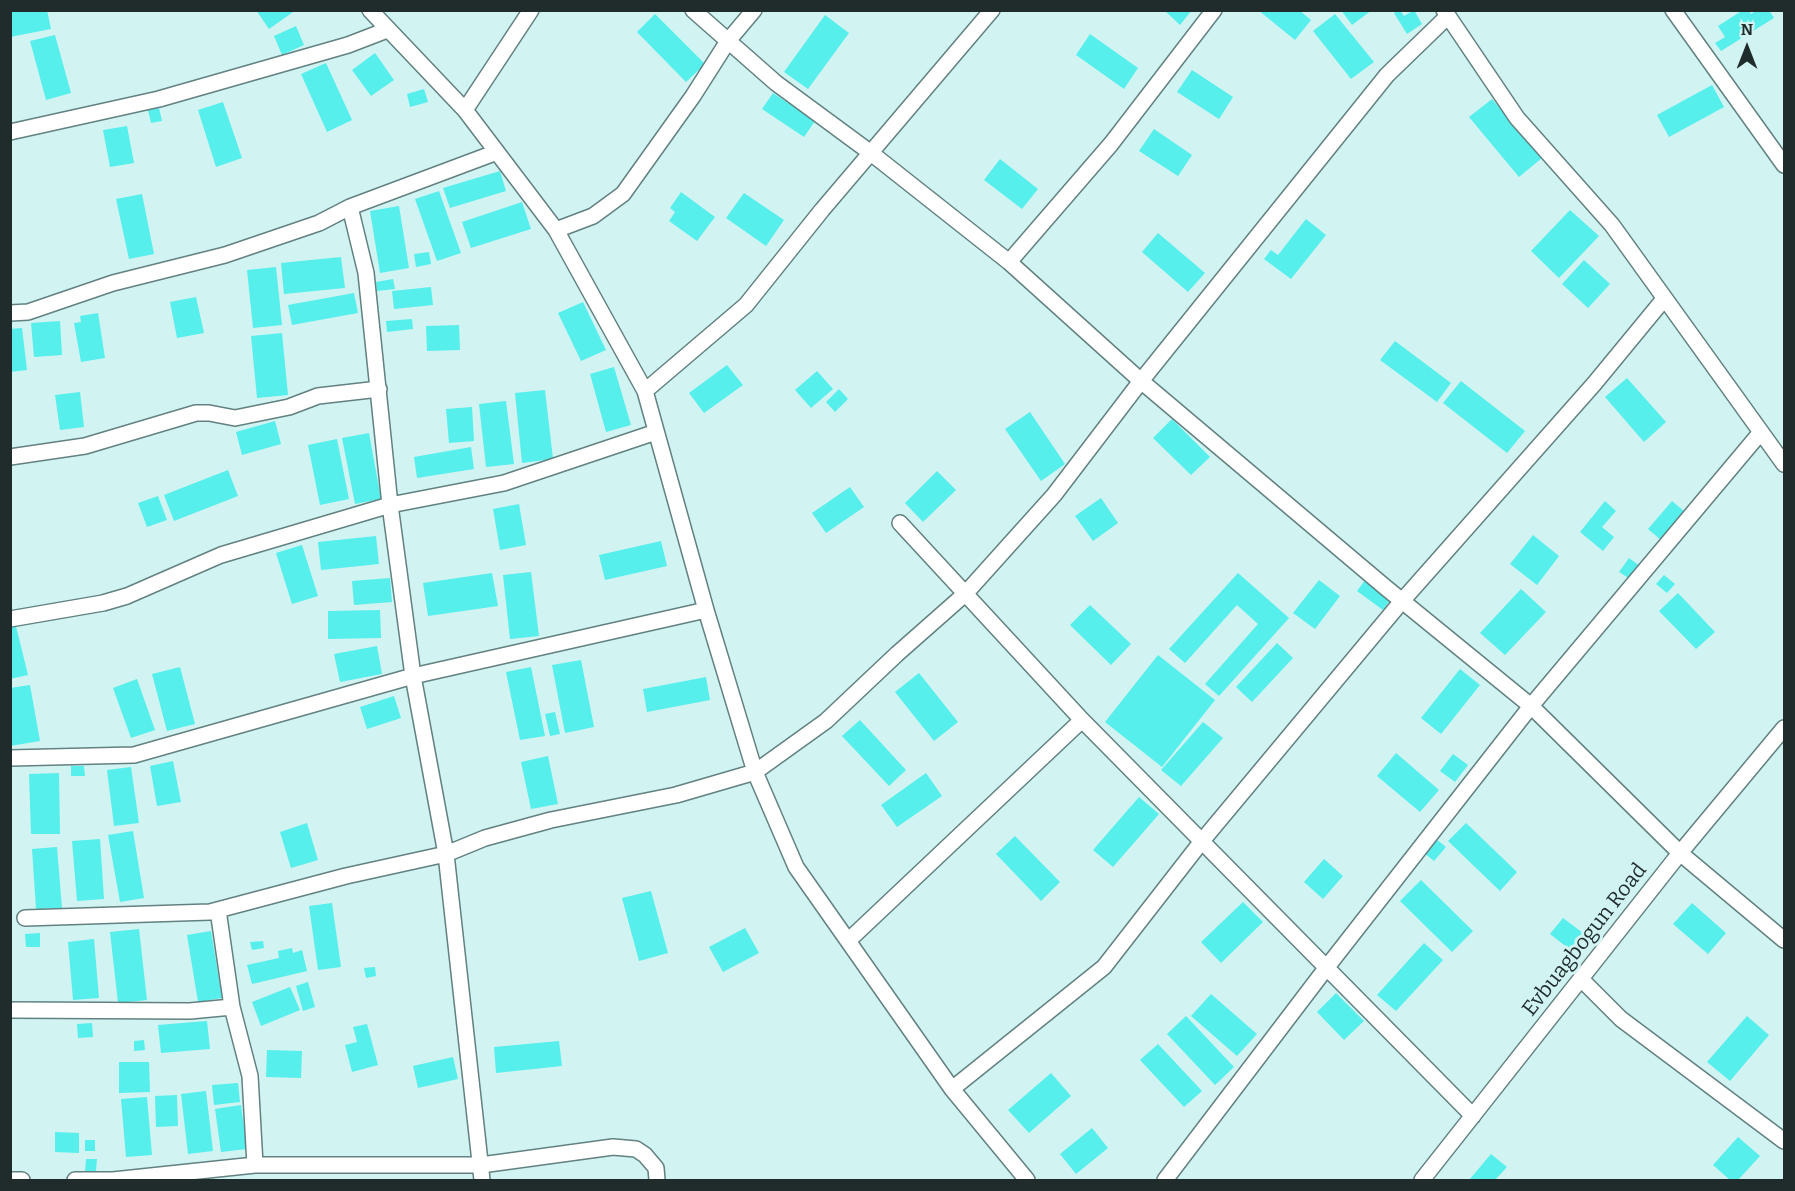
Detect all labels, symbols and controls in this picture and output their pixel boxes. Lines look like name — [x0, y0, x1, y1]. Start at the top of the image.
north arrow — [1717, 18, 1777, 78]
text: N — [1741, 20, 1753, 39]
street label: Evbuagbogun Road — [1517, 858, 1653, 1022]

